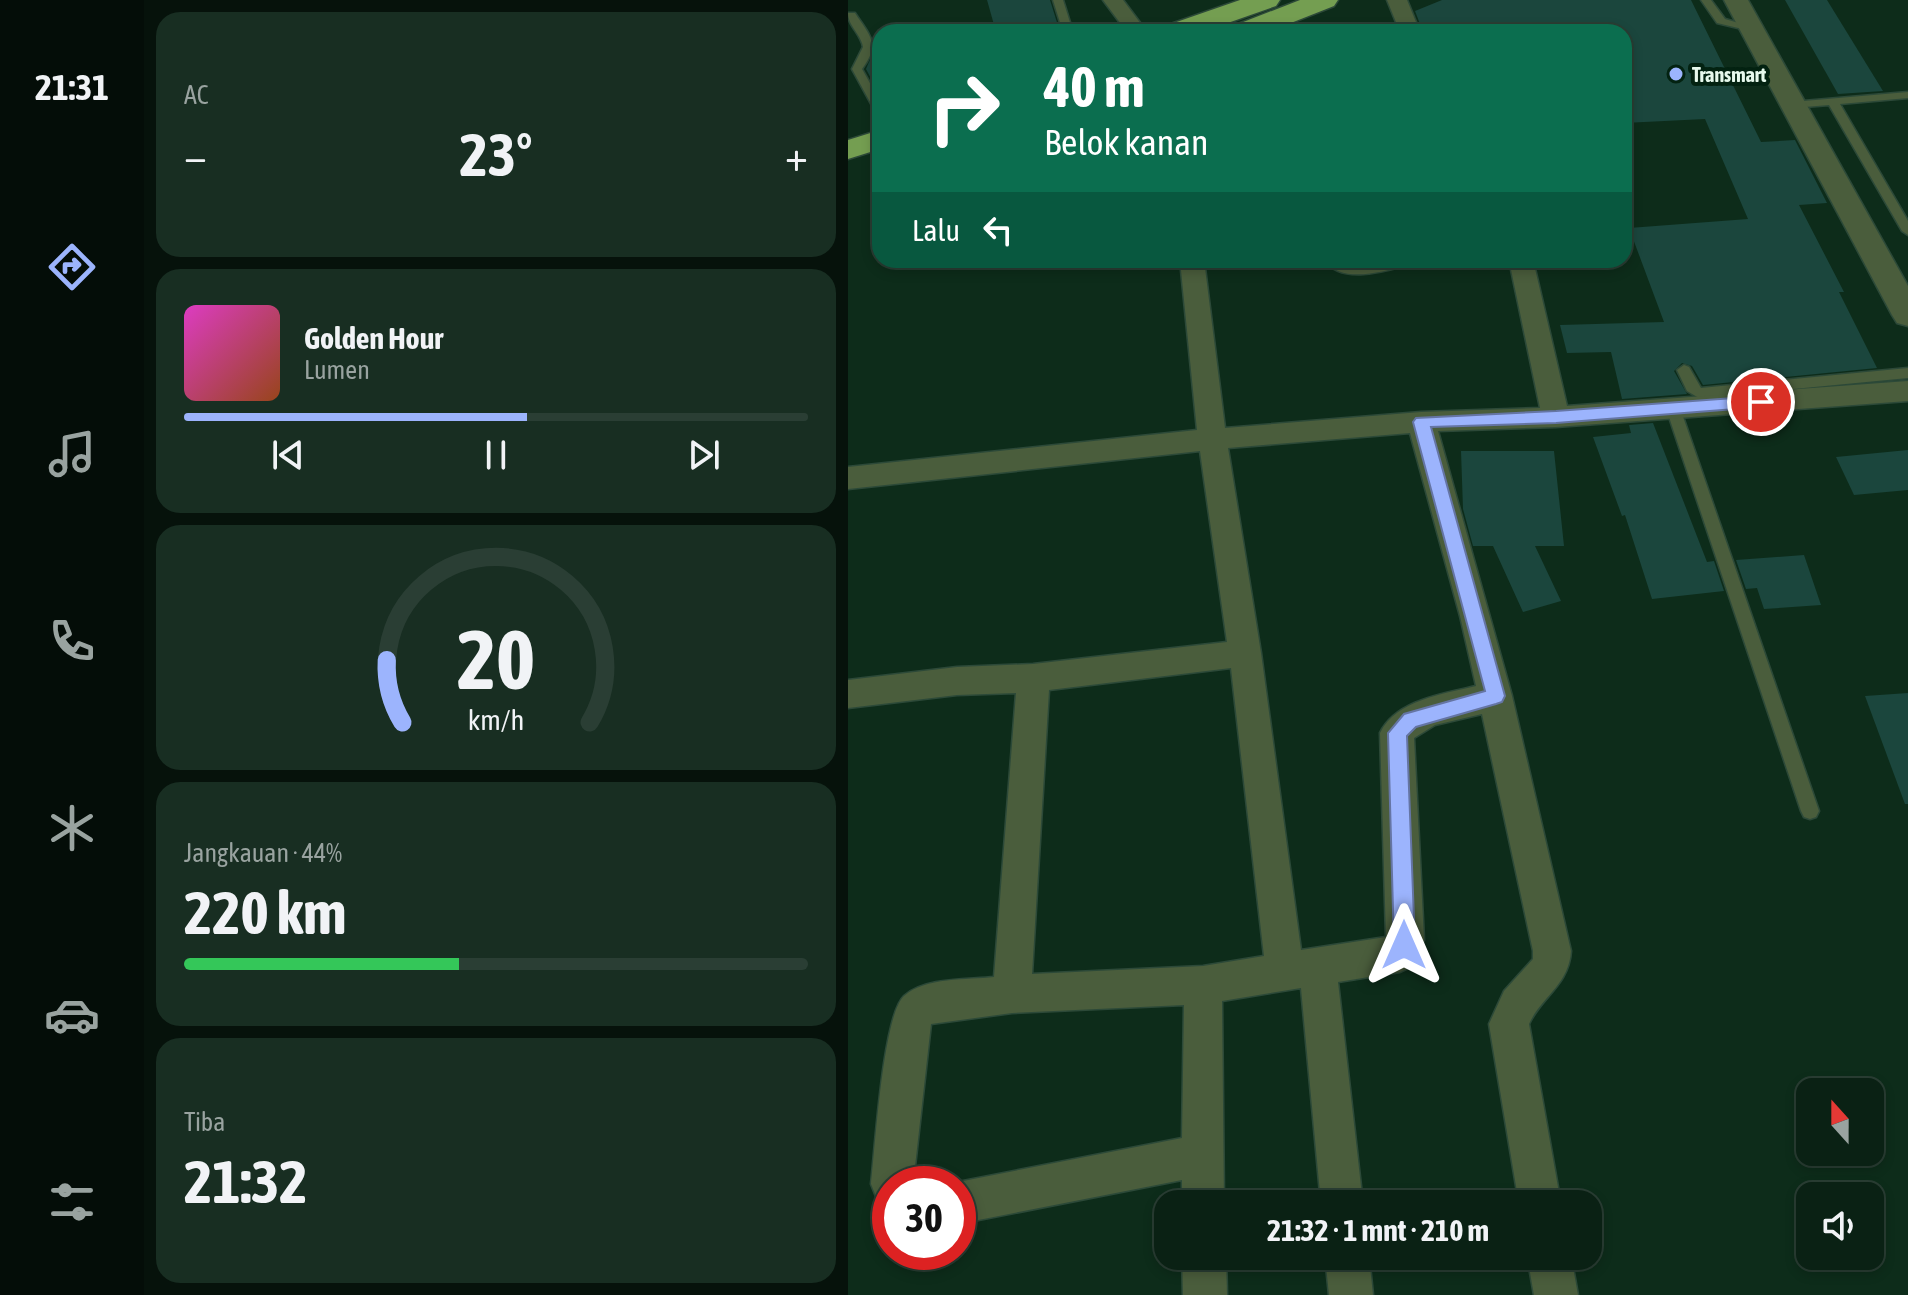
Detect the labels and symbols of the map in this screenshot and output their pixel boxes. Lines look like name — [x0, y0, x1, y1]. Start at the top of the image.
place label: Transmart — [1692, 63, 1767, 86]
marker: Transmart — [1667, 65, 1685, 83]
pin — [1727, 368, 1795, 436]
position arrow — [1362, 903, 1446, 987]
north arrow — [1796, 1078, 1884, 1166]
speed limit sign: 30 — [872, 1166, 976, 1270]

